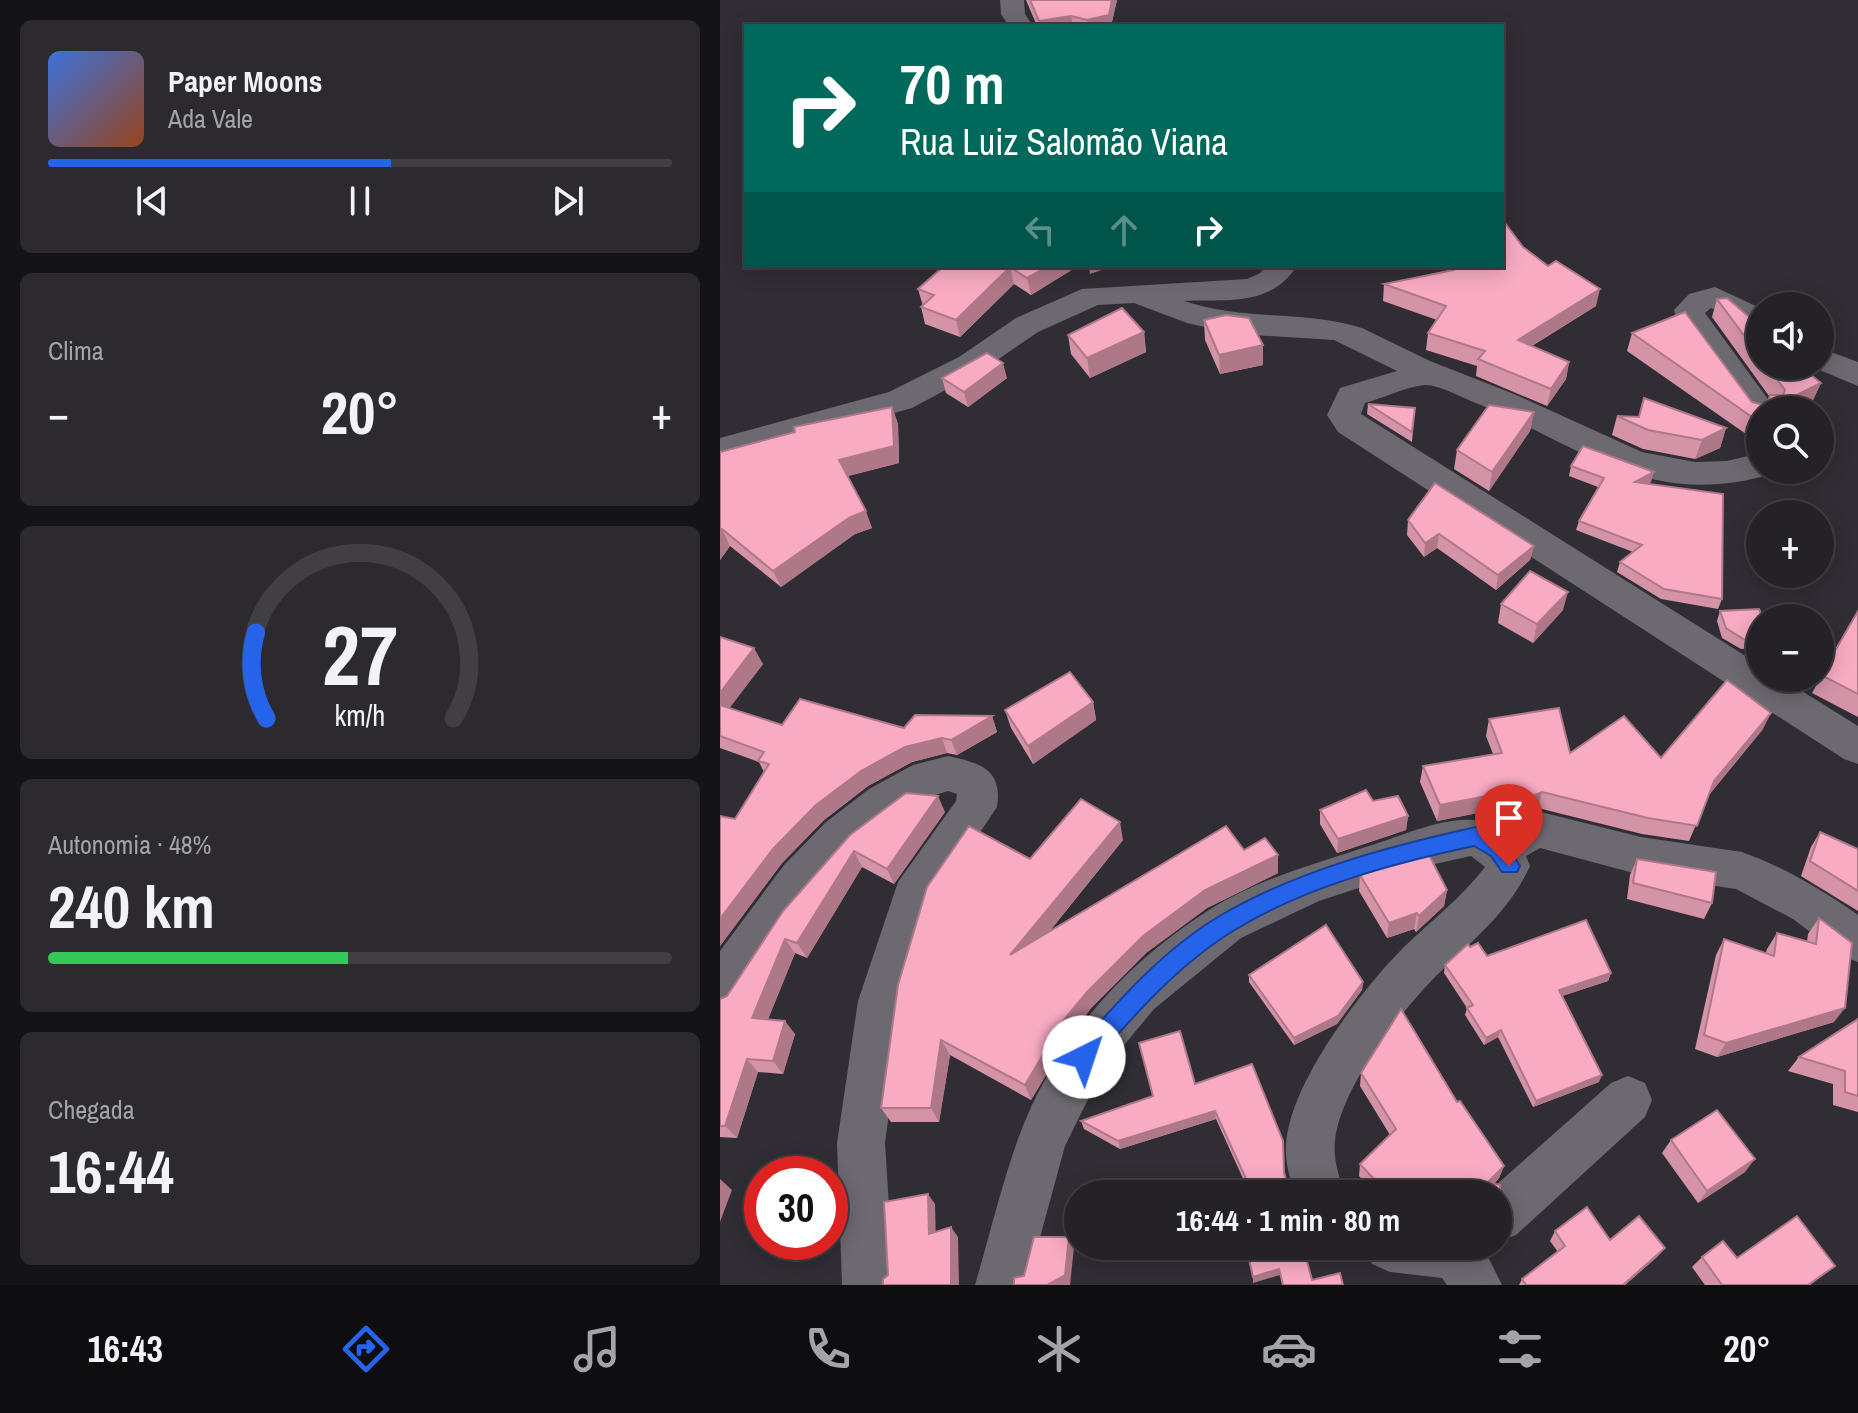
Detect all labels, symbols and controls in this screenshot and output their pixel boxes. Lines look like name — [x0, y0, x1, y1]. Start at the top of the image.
text: 70 m — [900, 46, 1005, 121]
icon: right — [768, 56, 872, 160]
text: Paper Moons — [168, 61, 322, 101]
text: Ada Vale — [168, 101, 253, 136]
text: Rua Luiz Salomão Viana — [900, 118, 1228, 166]
icon: previous — [130, 179, 174, 223]
icon: pause — [338, 179, 382, 223]
icon: next — [546, 179, 590, 223]
icon: left — [1018, 208, 1062, 252]
icon: ahead — [1102, 208, 1146, 252]
icon: right — [1186, 208, 1230, 252]
map controls — [1746, 292, 1834, 692]
button: sound — [1746, 292, 1834, 380]
text: Clima — [48, 333, 104, 368]
text: 20° — [321, 372, 399, 453]
text: − — [48, 383, 69, 443]
text: + — [651, 383, 672, 443]
button: search — [1746, 396, 1834, 484]
button: + — [1746, 500, 1834, 588]
text: 27 — [322, 598, 398, 710]
button: − — [1746, 604, 1834, 692]
text: km/h — [335, 696, 385, 735]
pin — [1475, 784, 1543, 866]
icon: arrive — [1487, 796, 1531, 840]
text: Autonomia · 48% — [48, 827, 212, 862]
text: 240 km — [48, 866, 215, 947]
position arrow — [1042, 1015, 1126, 1099]
text: Chegada — [48, 1092, 135, 1127]
text: 16:44 — [48, 1131, 174, 1212]
speed limit sign: 30 — [744, 1156, 848, 1260]
text: 16:44 · 1 min · 80 m — [1176, 1200, 1400, 1240]
icon: directions — [338, 1321, 394, 1377]
icon: music — [569, 1321, 625, 1377]
icon: phone — [800, 1321, 856, 1377]
icon: climate — [1031, 1321, 1087, 1377]
icon: car — [1261, 1321, 1317, 1377]
icon: filters — [1492, 1321, 1548, 1377]
text: 16:43 — [87, 1325, 163, 1373]
text: 20° — [1723, 1325, 1771, 1373]

